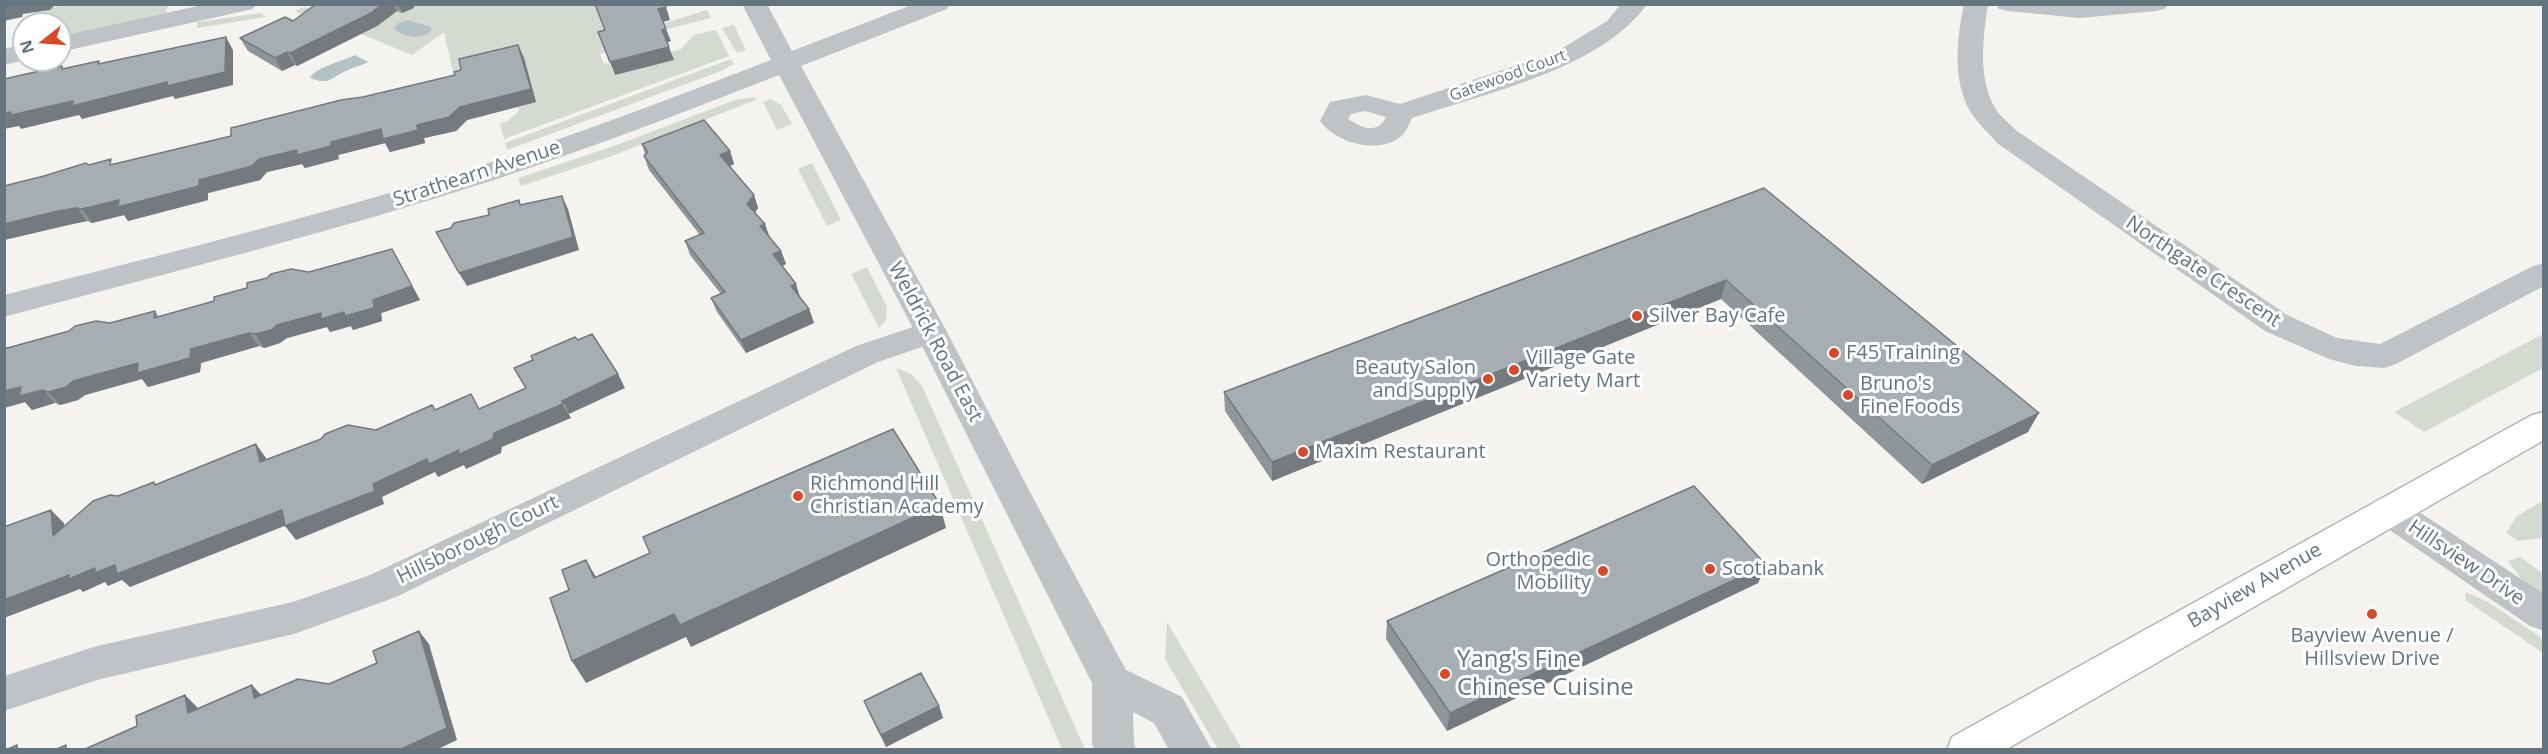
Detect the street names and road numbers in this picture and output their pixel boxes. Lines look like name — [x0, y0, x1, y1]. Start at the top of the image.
street label: Gatewood Court — [1447, 46, 1569, 106]
street label: Strathearn Avenue — [390, 136, 564, 212]
street label: Northgate Crescent — [2121, 211, 2285, 333]
street label: Weldrick Road East — [883, 258, 987, 426]
street label: Hillsborough Court — [393, 490, 563, 590]
street label: Hillsview Drive — [2403, 515, 2529, 611]
street label: Bayview Avenue — [2184, 538, 2326, 634]

